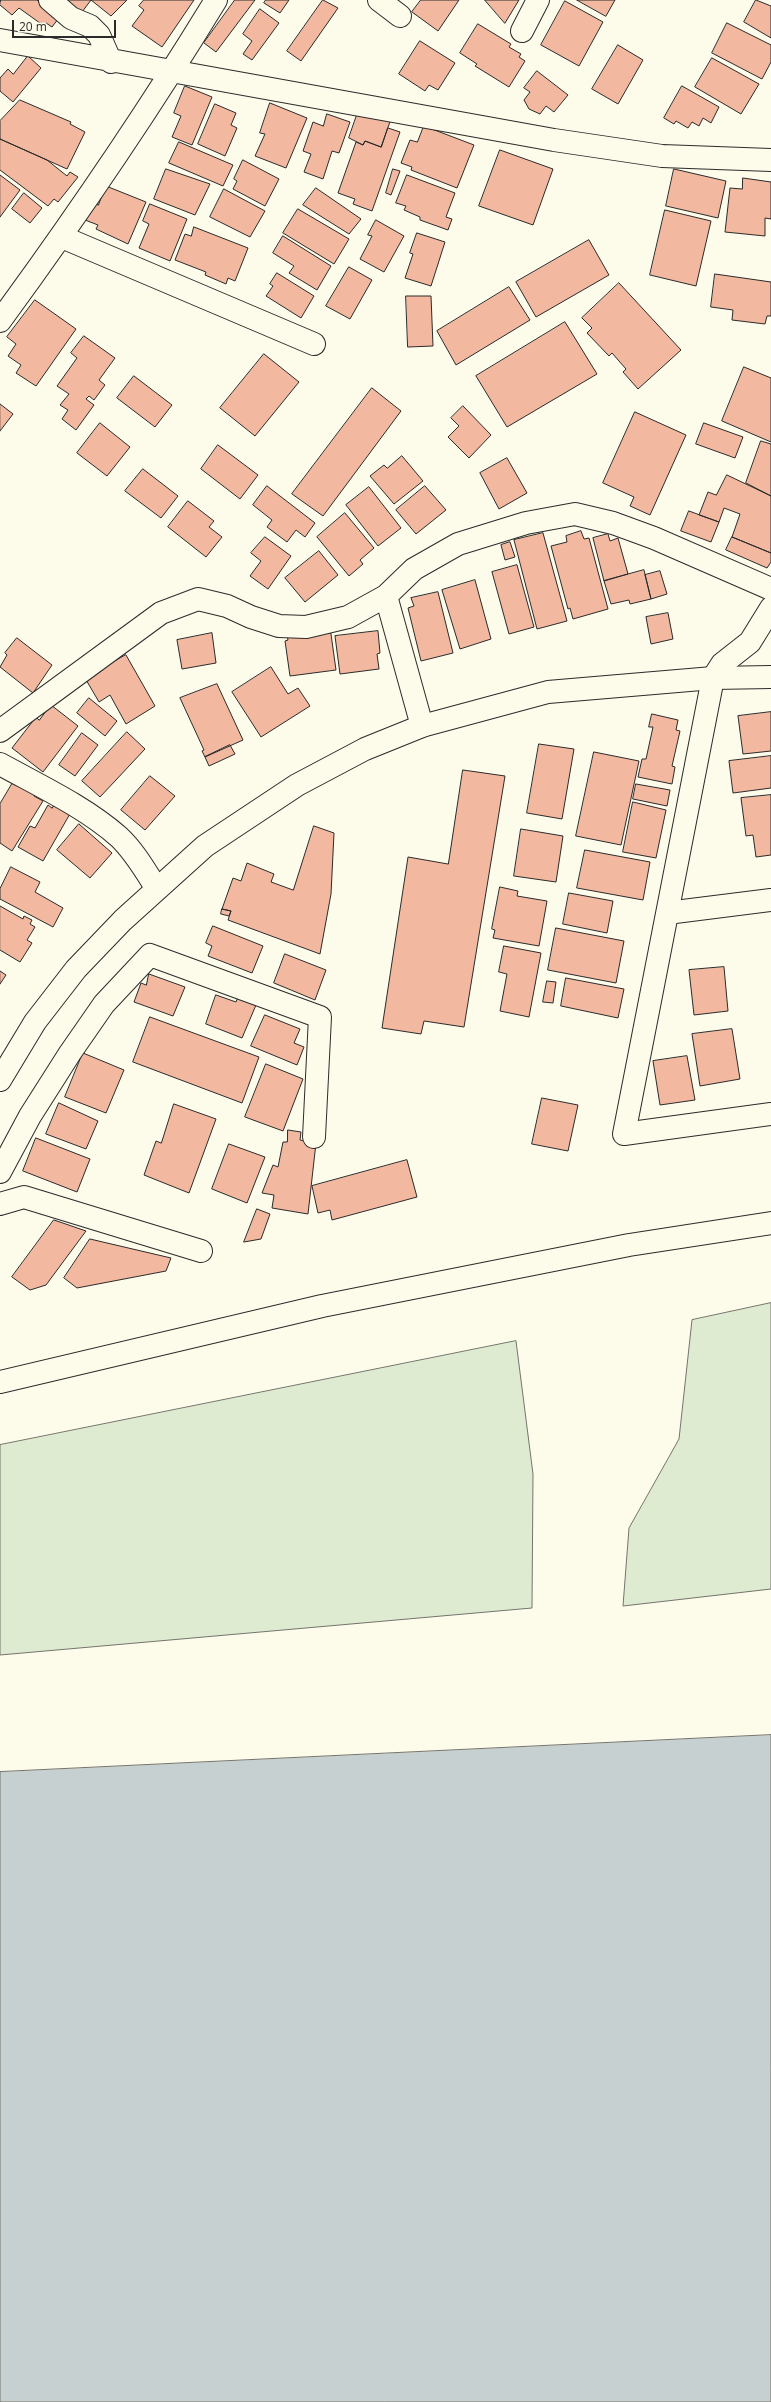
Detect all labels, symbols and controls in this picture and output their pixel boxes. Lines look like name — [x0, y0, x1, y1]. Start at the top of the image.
scale bar — [14, 12, 118, 38]
text: 20 m — [19, 18, 47, 35]

